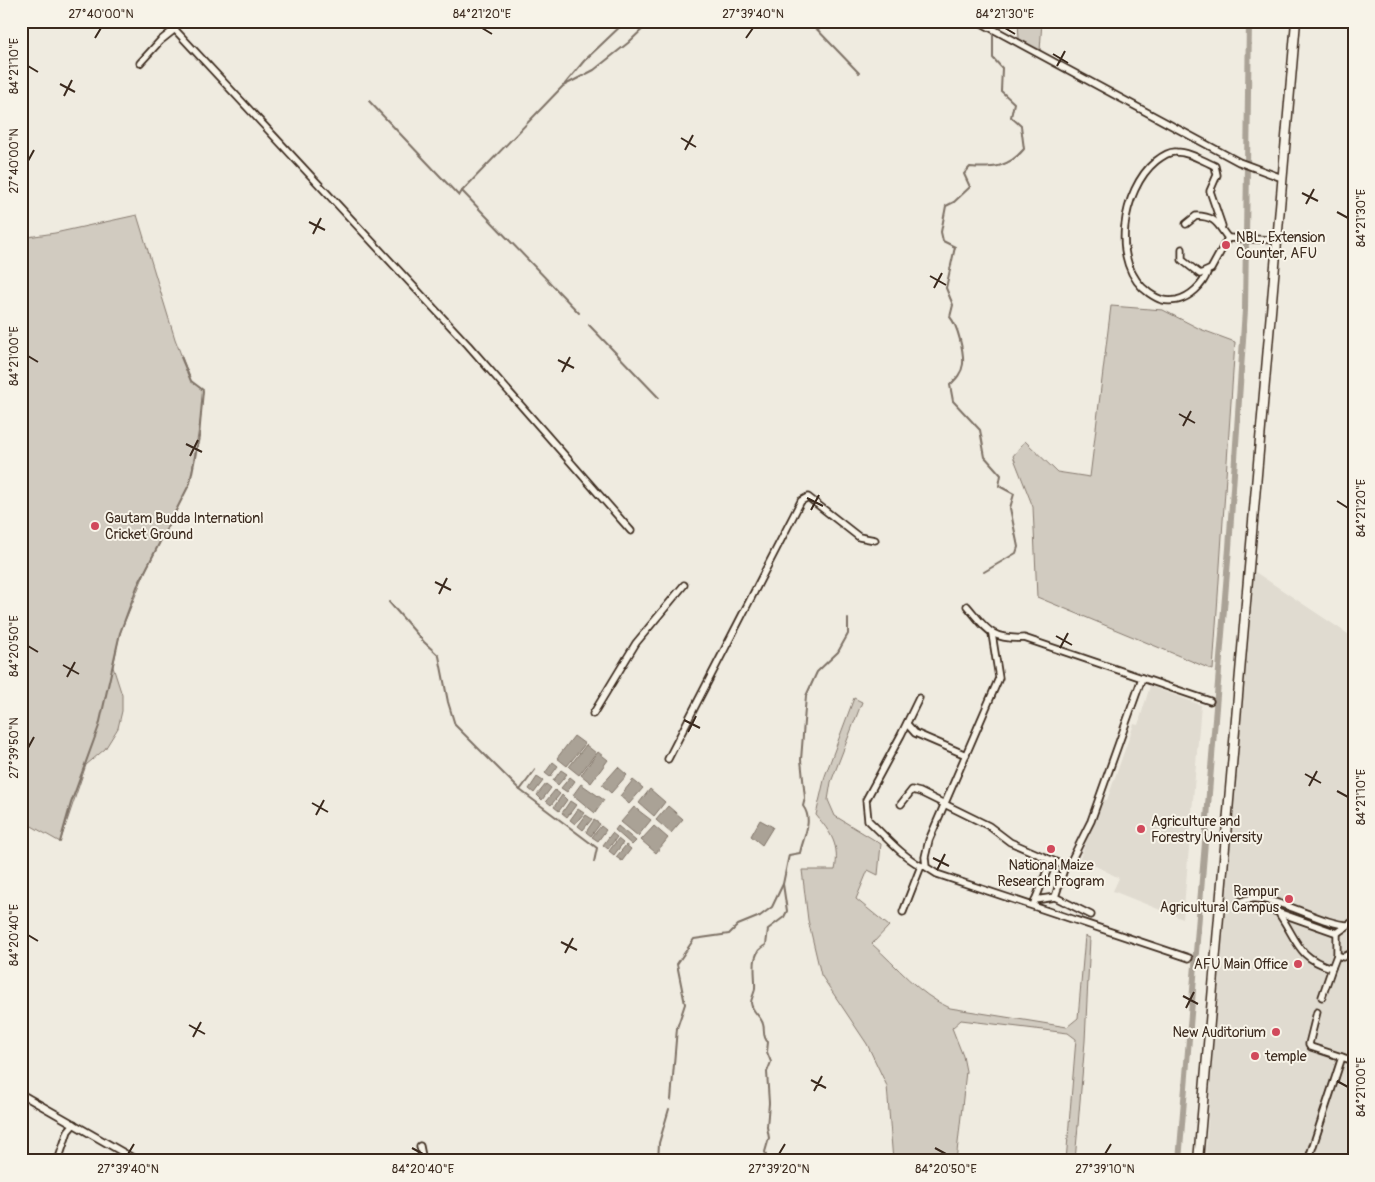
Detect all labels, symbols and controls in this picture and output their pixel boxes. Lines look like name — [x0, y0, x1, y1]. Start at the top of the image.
text: 27°40'00"N — [68, 7, 134, 22]
text: 84°21'20"E — [453, 7, 511, 22]
text: 27°39'40"N — [722, 7, 784, 22]
text: 84°21'30"E — [976, 7, 1034, 22]
text: 84°21'10"E — [7, 38, 22, 94]
text: 27°40'00"N — [7, 128, 22, 194]
text: 84°21'30"E — [1354, 189, 1369, 247]
place label: NBL, Extension Counter, AFU — [1236, 229, 1325, 262]
marker: NBL, Extension Counter, AFU — [1220, 239, 1232, 251]
text: 84°21'00"E — [7, 326, 22, 386]
text: 84°21'20"E — [1354, 479, 1369, 537]
place label: Gautam Budda Internationl Cricket Ground — [105, 510, 263, 543]
marker: Gautam Budda Internationl Cricket Ground — [89, 520, 101, 532]
text: 84°20'50"E — [7, 615, 22, 677]
text: 27°39'50"N — [7, 717, 22, 779]
text: 84°21'10"E — [1354, 769, 1369, 825]
place label: Agriculture and Forestry University — [1151, 813, 1262, 846]
marker: Agriculture and Forestry University — [1135, 823, 1147, 835]
marker: National Maize Research Program — [1045, 843, 1057, 855]
place label: National Maize Research Program — [997, 857, 1105, 890]
place label: Rampur Agricultural Campus — [1160, 883, 1280, 916]
marker: Rampur Agricultural Campus — [1283, 893, 1295, 905]
text: 84°20'40"E — [7, 904, 22, 966]
place label: AFU Main Office — [1194, 956, 1288, 973]
marker: AFU Main Office — [1292, 958, 1304, 970]
place label: New Auditorium — [1173, 1024, 1266, 1041]
marker: New Auditorium — [1270, 1026, 1282, 1038]
place label: temple — [1264, 1048, 1307, 1065]
marker: temple — [1249, 1050, 1261, 1062]
text: 84°21'00"E — [1354, 1057, 1369, 1117]
text: 27°39'40"N — [97, 1162, 159, 1177]
text: 84°20'40"E — [392, 1162, 454, 1177]
text: 27°39'20"N — [748, 1162, 810, 1177]
text: 84°20'50"E — [915, 1162, 977, 1177]
text: 27°39'10"N — [1075, 1162, 1135, 1177]

